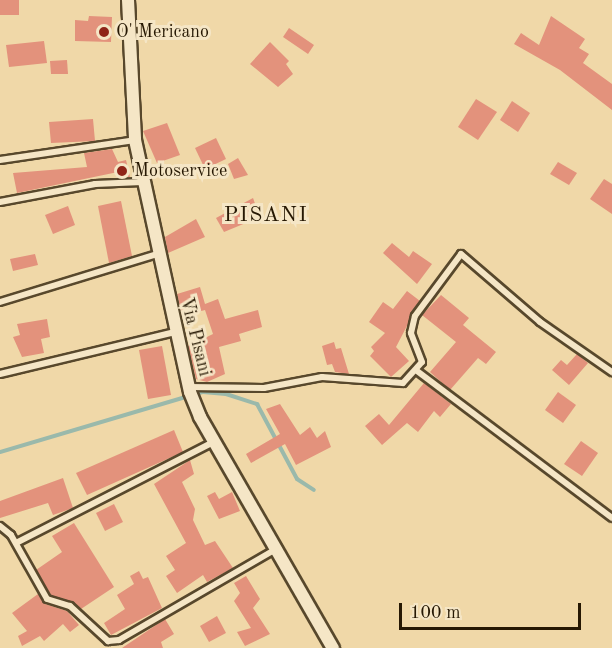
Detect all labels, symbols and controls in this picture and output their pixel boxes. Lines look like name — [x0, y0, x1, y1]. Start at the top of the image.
place label: O' Mericano — [116, 21, 209, 43]
marker: O' Mericano — [97, 25, 111, 39]
place label: Motoservice — [134, 160, 227, 182]
marker: Motoservice — [115, 164, 129, 178]
district label: PISANI — [224, 203, 308, 229]
street label: Via Pisani — [175, 295, 215, 379]
scale bar — [402, 591, 584, 629]
text: 100 m — [410, 604, 461, 622]

